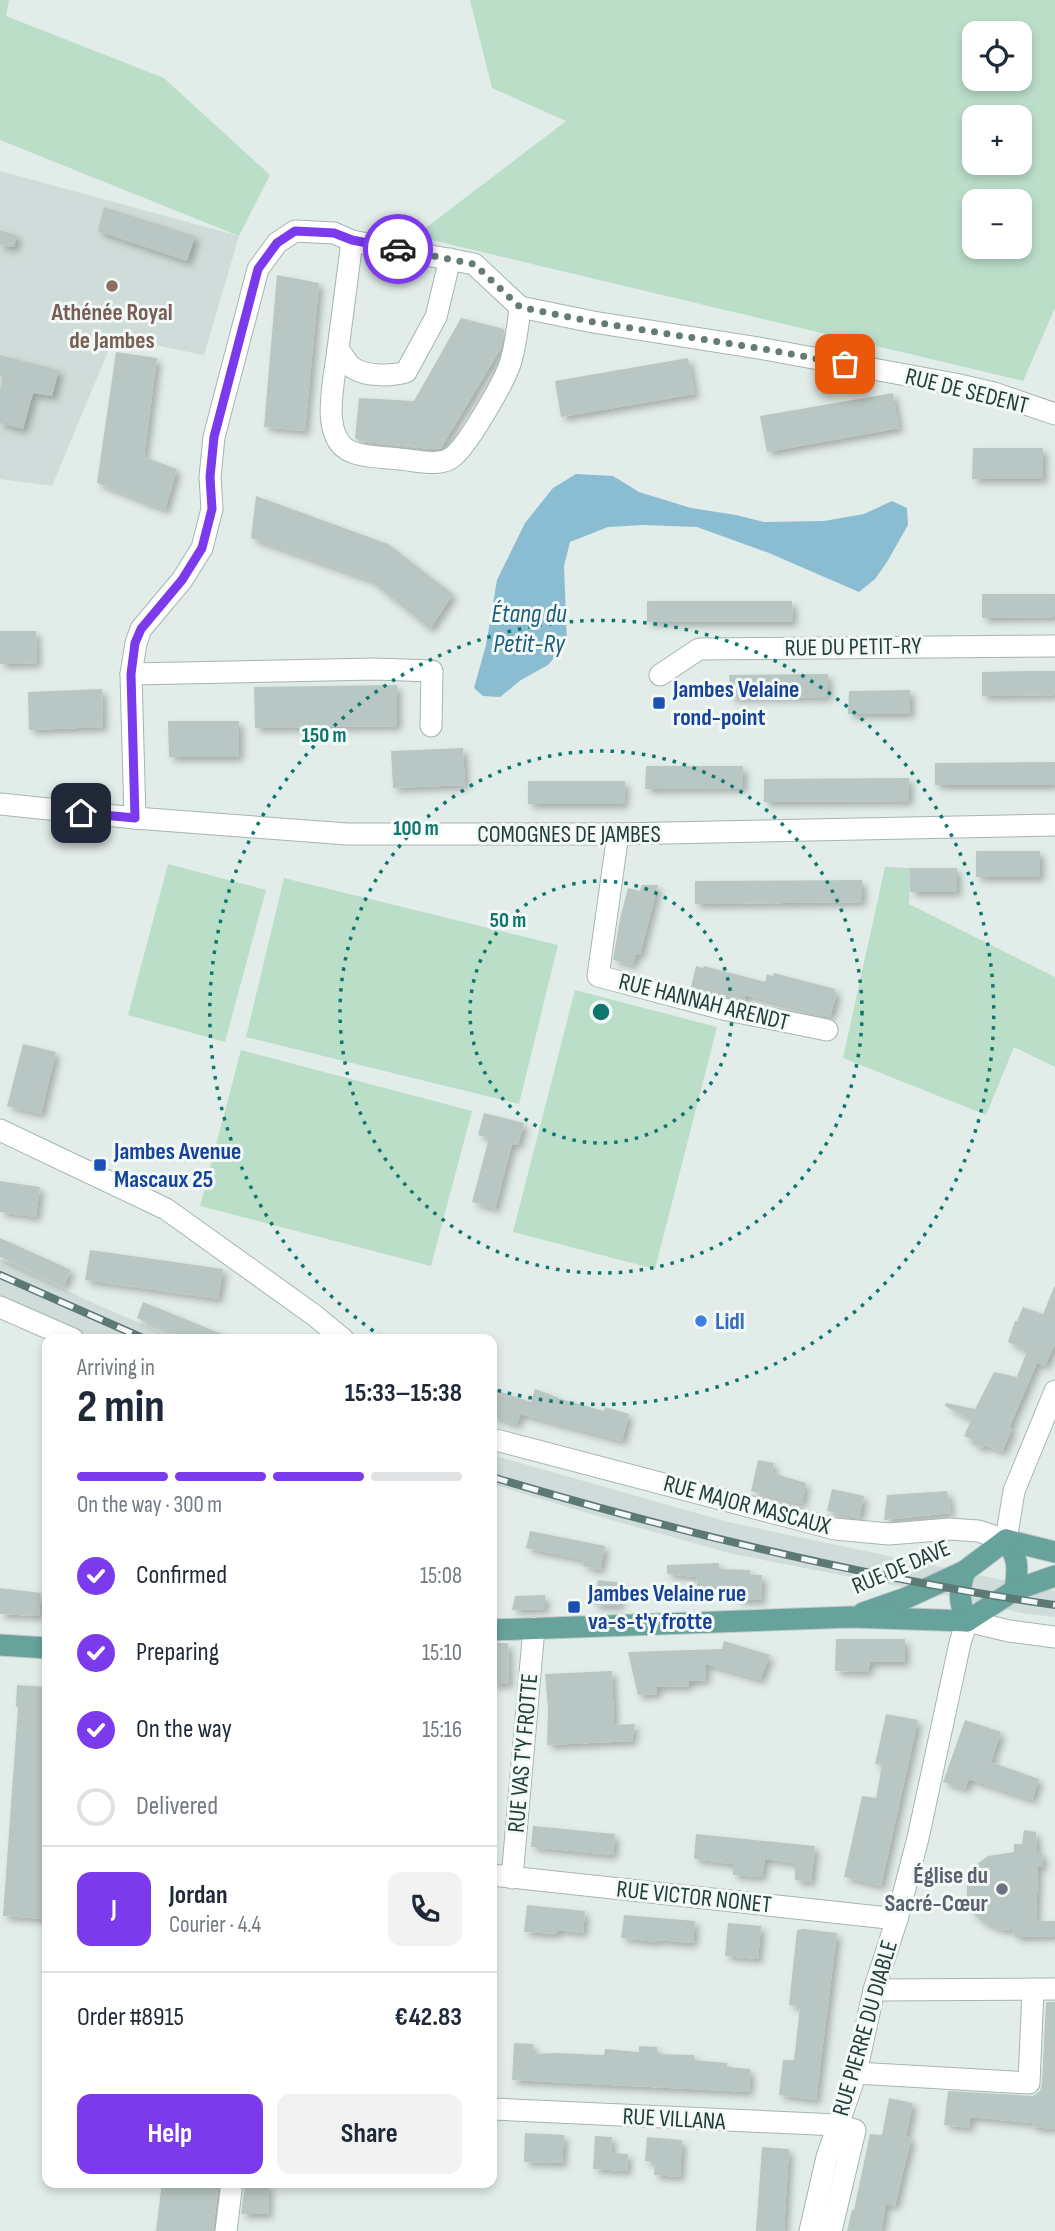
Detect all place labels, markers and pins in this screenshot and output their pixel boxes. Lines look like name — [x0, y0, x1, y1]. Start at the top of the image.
marker: Athénée Royal de Jambes — [104, 278, 120, 294]
place label: Athénée Royal de Jambes — [50, 298, 173, 355]
pin — [815, 334, 875, 394]
place label: Jambes Velaine rond-point — [672, 675, 799, 732]
marker: Jambes Velaine rond-point — [651, 695, 667, 711]
pin — [51, 783, 111, 843]
centre of rings — [589, 1000, 613, 1024]
place label: Jambes Avenue Mascaux 25 — [113, 1137, 241, 1194]
marker: Jambes Avenue Mascaux 25 — [92, 1157, 108, 1173]
place label: Lidl — [715, 1307, 745, 1336]
marker: Lidl — [693, 1313, 709, 1329]
place label: Jambes Velaine rue va-s-t'y frotte — [587, 1579, 746, 1636]
marker: Jambes Velaine rue va-s-t'y frotte — [566, 1599, 582, 1615]
place label: Église du Sacré-Cœur — [884, 1861, 989, 1918]
marker: Église du Sacré-Cœur — [994, 1881, 1010, 1897]

